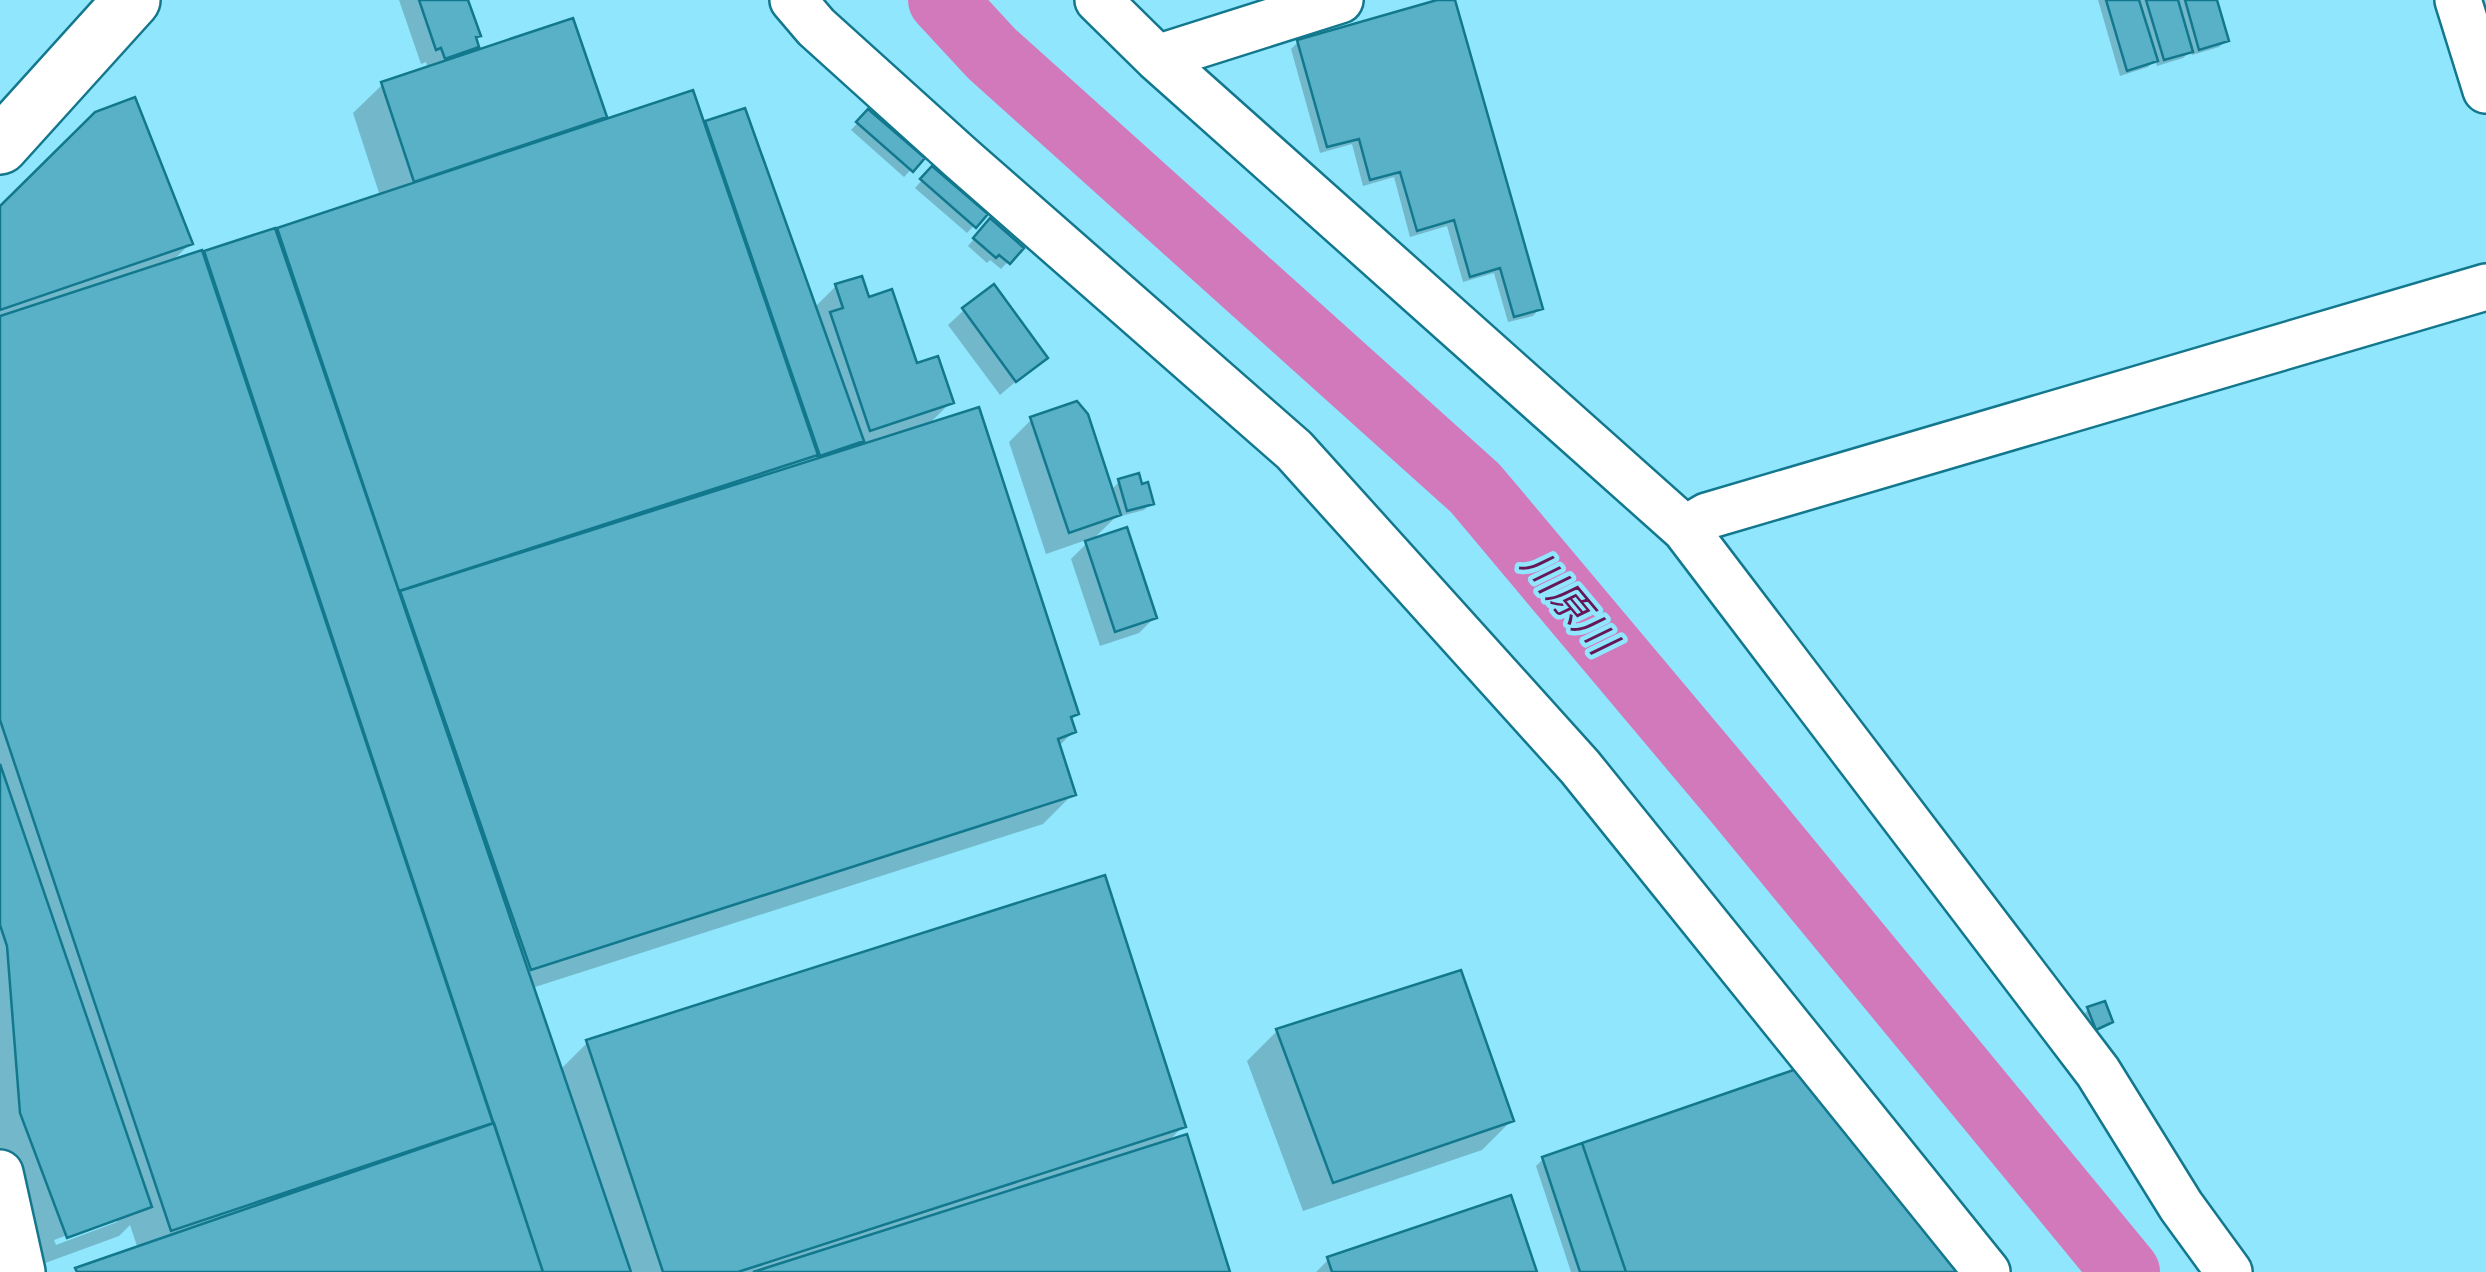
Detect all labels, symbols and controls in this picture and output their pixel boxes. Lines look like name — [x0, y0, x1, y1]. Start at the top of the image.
water label: 川原川 — [1512, 541, 1629, 666]

